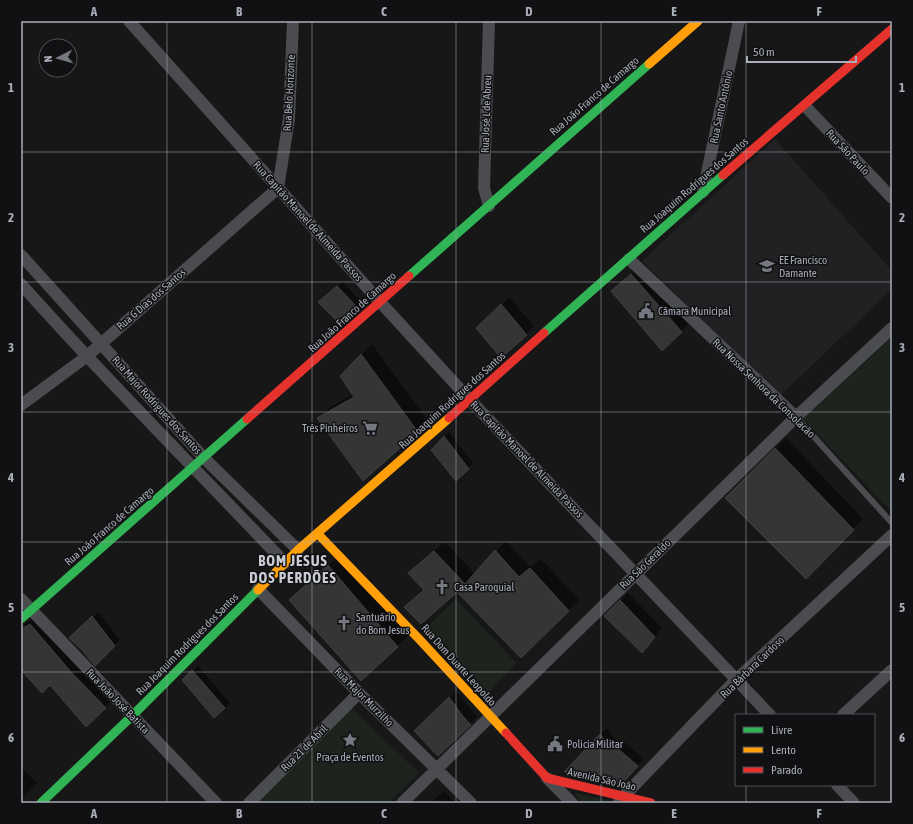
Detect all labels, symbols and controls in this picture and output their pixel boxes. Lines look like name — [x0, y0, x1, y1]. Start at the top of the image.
text: A — [90, 4, 98, 19]
text: B — [236, 4, 243, 19]
text: C — [381, 4, 387, 19]
text: D — [525, 4, 533, 19]
text: E — [671, 4, 677, 19]
text: F — [816, 4, 822, 19]
north arrow — [38, 38, 78, 78]
scale bar — [747, 38, 856, 64]
text: 50 m — [753, 45, 775, 59]
street label: Rua Belo Horizonte — [281, 54, 297, 132]
street label: Rua João Franco de Camargo — [547, 54, 641, 138]
text: N — [42, 55, 54, 63]
street label: Rua Santo Antônio — [707, 69, 735, 145]
street label: Rua José L de Abreu — [479, 75, 493, 153]
text: 1 — [8, 80, 14, 95]
text: 1 — [899, 80, 905, 95]
street label: Rua São Paulo — [824, 127, 872, 177]
street label: Rua Joaquim Rodrigues dos Santos — [638, 135, 750, 235]
street label: Rua Capitão Manoel de Almeida Passos — [251, 159, 365, 283]
text: 2 — [8, 210, 14, 225]
text: 2 — [899, 210, 905, 225]
place label: EE Francisco Damante — [779, 254, 827, 279]
school or university icon: EE Francisco Damante — [758, 257, 776, 275]
street label: Rua G Dias dos Santos — [114, 266, 188, 332]
street label: Rua João Franco de Camargo — [306, 269, 398, 355]
public building icon: Câmara Municipal — [637, 302, 655, 320]
place label: Câmara Municipal — [658, 305, 731, 317]
street label: Rua Nossa Senhora da Consolacão — [710, 336, 818, 440]
text: 3 — [8, 340, 14, 355]
text: 3 — [899, 340, 905, 355]
street label: Rua Joaquim Rodrigues dos Santos — [396, 349, 508, 451]
street label: Rua Major Rodrigues dos Santos — [110, 354, 204, 456]
street label: Rua Capitão Manoel de Almeida Passos — [468, 398, 586, 520]
supermarket icon: Três Pinheiros — [361, 419, 379, 437]
place label: Três Pinheiros — [302, 422, 358, 434]
text: 4 — [7, 470, 14, 485]
text: 4 — [898, 470, 905, 485]
street label: Rua João Franco de Camargo — [62, 484, 156, 568]
street label: Rua São Geraldo — [617, 537, 673, 591]
district label: BOM JESUS DOS PERDÕES — [249, 552, 337, 586]
church icon: Casa Paroquial — [433, 578, 451, 596]
place label: Casa Paroquial — [454, 581, 514, 593]
street label: Rua Joaquim Rodrigues dos Santos — [134, 591, 240, 697]
text: 5 — [8, 600, 14, 615]
text: 5 — [899, 600, 905, 615]
place label: Santuário do Bom Jesus — [356, 611, 409, 636]
church icon: Santuário do Bom Jesus — [335, 614, 353, 632]
street label: Rua Dom Duarte Leopoldo — [419, 622, 499, 708]
street label: Rua Bárbara Cardoso — [718, 634, 786, 700]
street label: Rua Major Murzilho — [332, 665, 396, 729]
street label: Rua João José Batista — [84, 666, 152, 736]
legend — [735, 714, 875, 786]
street label: Rua 21 de Abril — [278, 722, 330, 774]
text: Livre — [771, 723, 792, 737]
text: 6 — [8, 730, 14, 745]
text: 6 — [899, 730, 905, 745]
place icon: Praça de Eventos — [341, 731, 359, 749]
public building icon: Policia Militar — [546, 735, 564, 753]
place label: Policia Militar — [567, 738, 624, 750]
text: Lento — [771, 743, 796, 757]
place label: Praça de Eventos — [316, 751, 384, 763]
text: Parado — [771, 763, 803, 777]
street label: Avenida São João — [567, 765, 637, 793]
text: A — [90, 806, 98, 821]
text: B — [236, 806, 243, 821]
text: C — [381, 806, 387, 821]
text: D — [525, 806, 533, 821]
text: E — [671, 806, 677, 821]
text: F — [816, 806, 822, 821]

